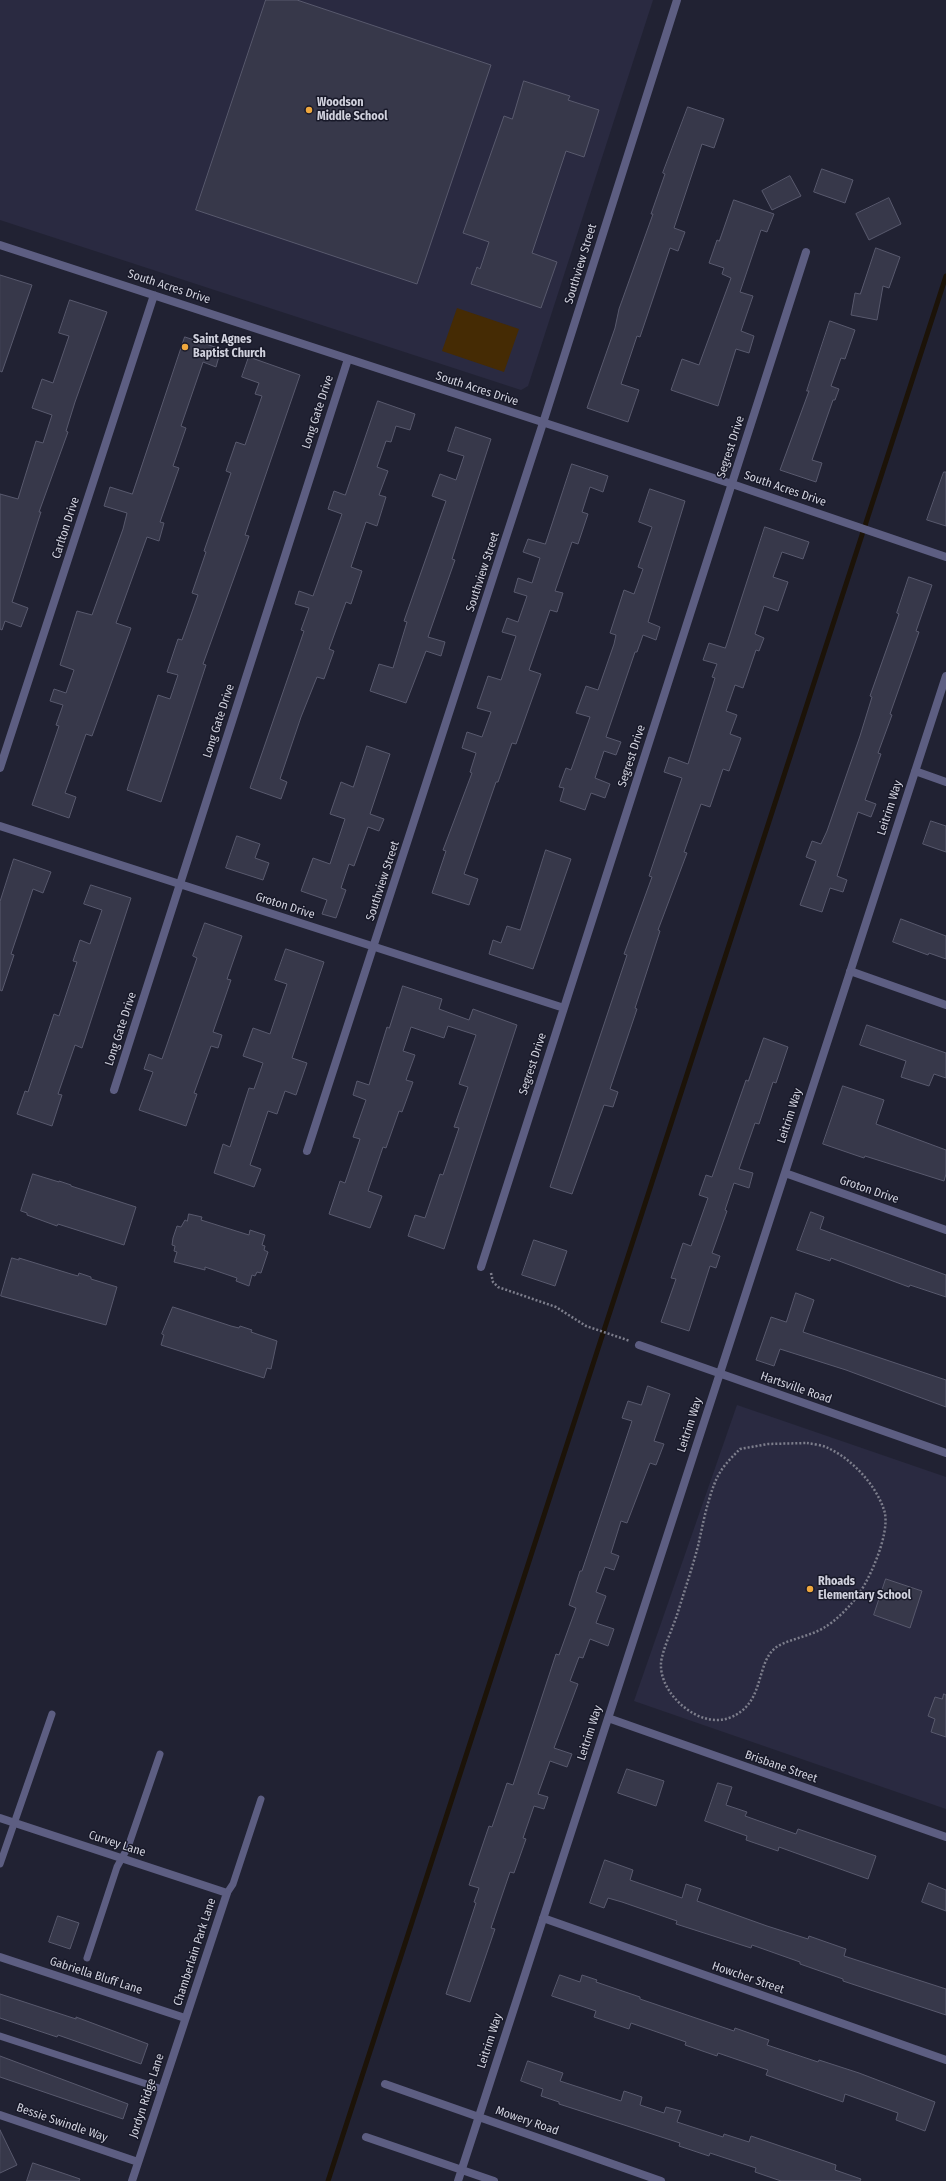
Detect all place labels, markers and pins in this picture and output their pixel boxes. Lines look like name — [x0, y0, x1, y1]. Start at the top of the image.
place label: Woodson Middle School — [317, 96, 387, 124]
marker: Woodson Middle School — [304, 105, 314, 115]
place label: Saint Agnes Baptist Church — [193, 333, 266, 361]
marker: Saint Agnes Baptist Church — [180, 342, 190, 352]
place label: Rhoads Elementary School — [818, 1575, 911, 1603]
marker: Rhoads Elementary School — [805, 1584, 815, 1594]

